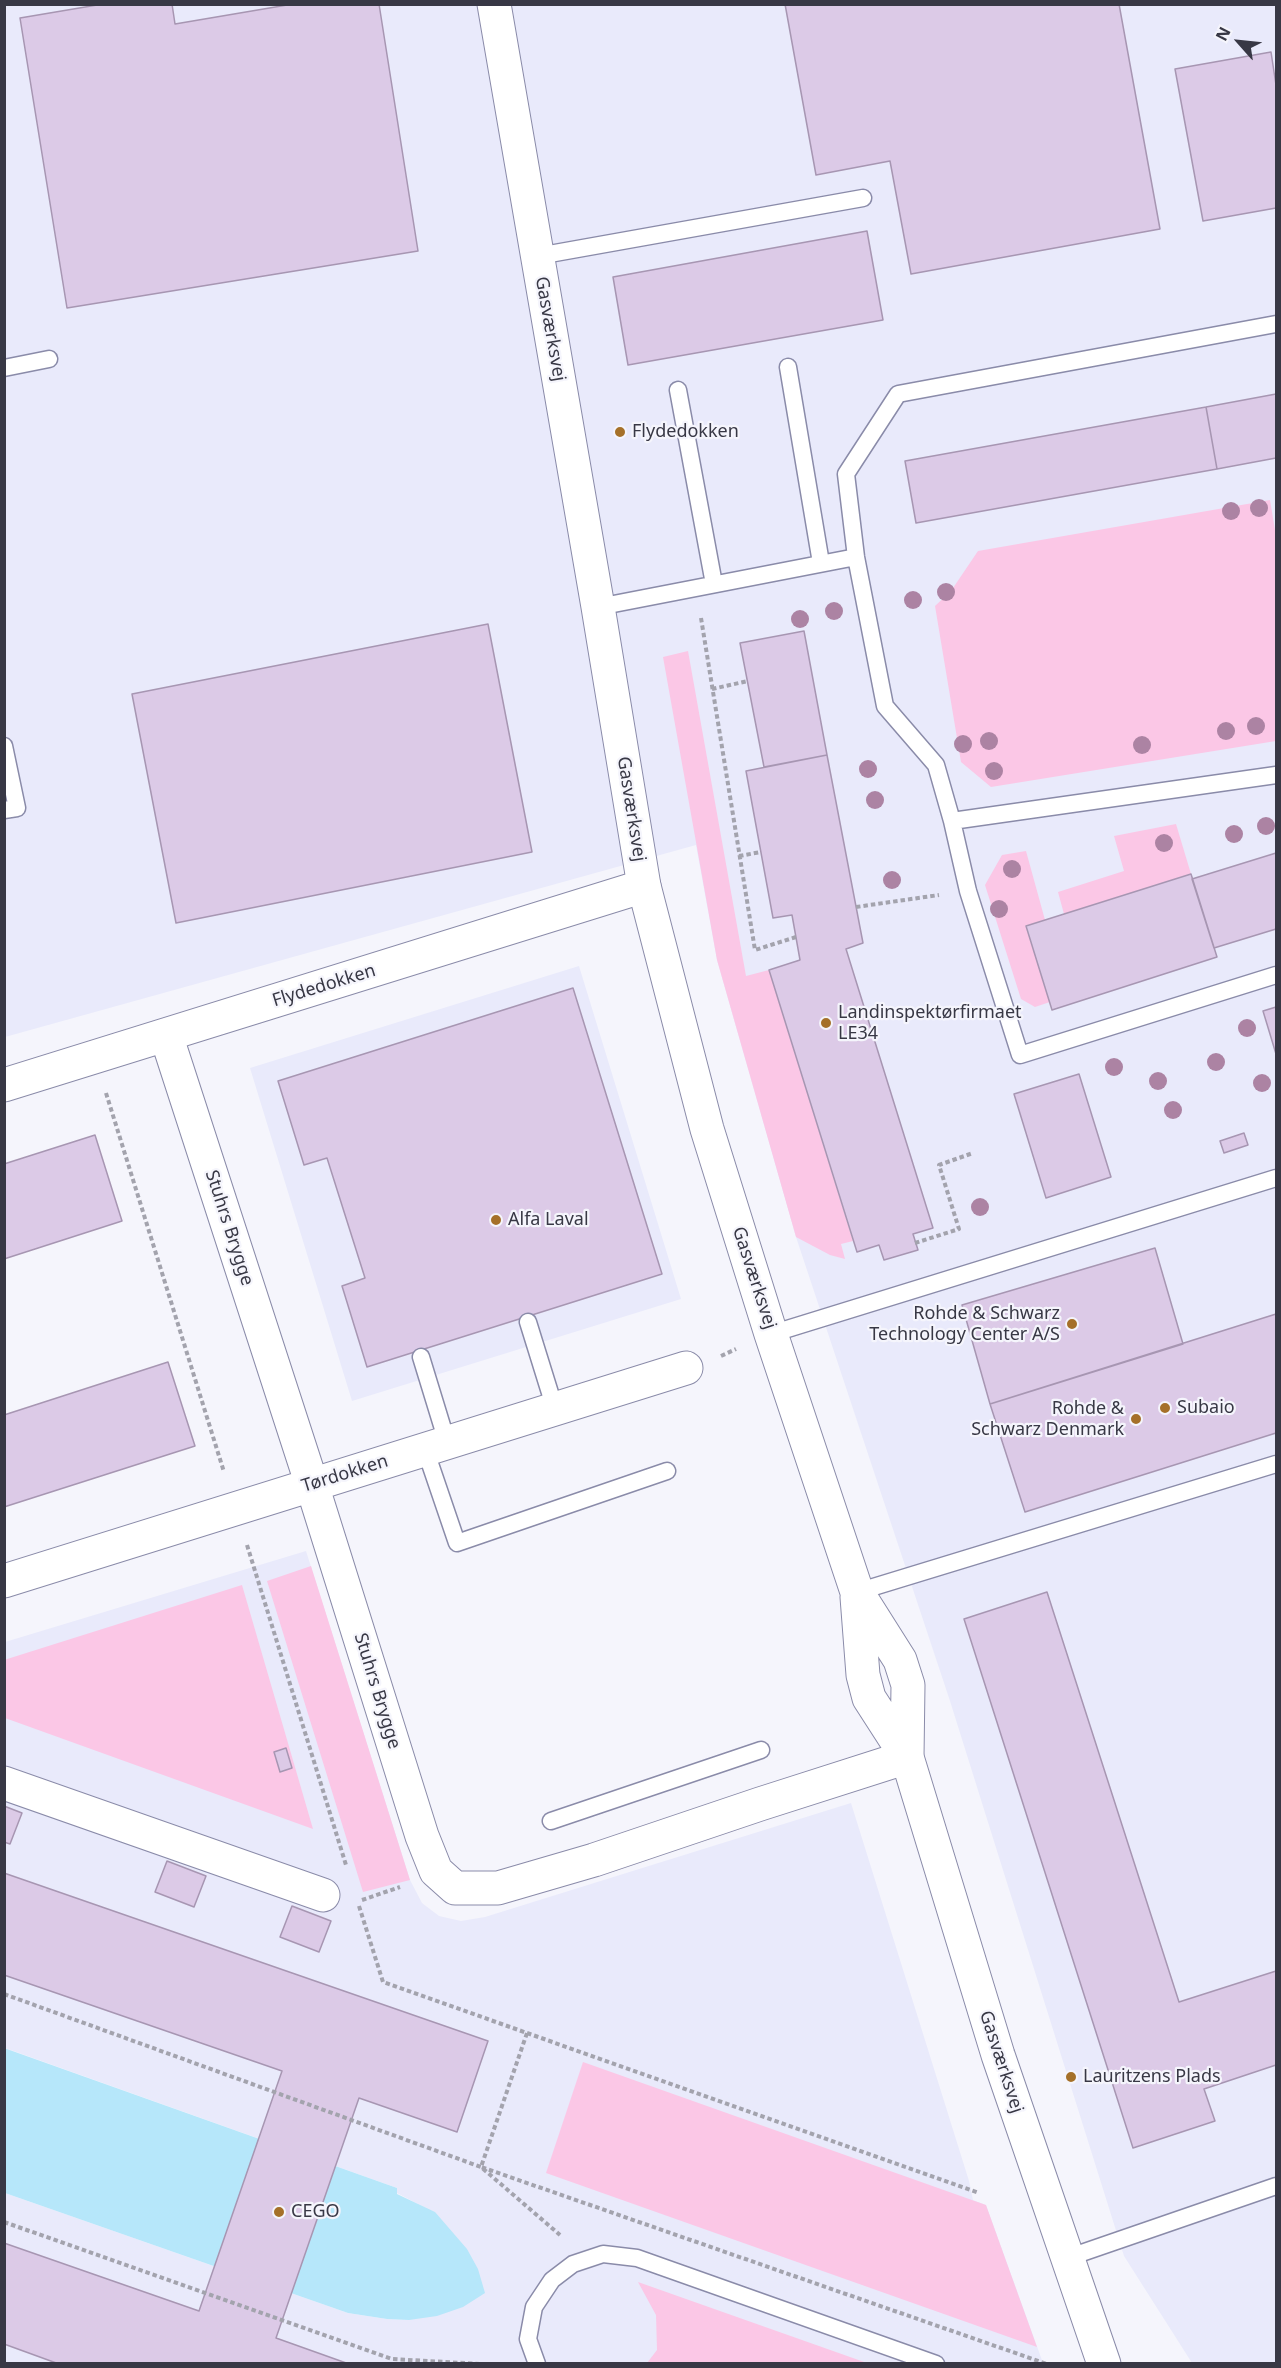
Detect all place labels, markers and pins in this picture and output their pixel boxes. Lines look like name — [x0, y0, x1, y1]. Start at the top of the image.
place label: Flydedokken — [632, 421, 739, 443]
marker: Flydedokken — [613, 425, 627, 439]
place label: Landinspektørfirmaet LE34 — [838, 1002, 1022, 1044]
marker: Landinspektørfirmaet LE34 — [819, 1016, 833, 1030]
place label: Alfa Laval — [508, 1209, 589, 1231]
marker: Alfa Laval — [489, 1213, 503, 1227]
place label: Rohde & Schwarz Technology Center A/S — [869, 1303, 1060, 1346]
marker: Rohde & Schwarz Technology Center A/S — [1065, 1317, 1079, 1331]
place label: Subaio — [1177, 1397, 1235, 1419]
place label: Rohde & Schwarz Denmark — [971, 1398, 1124, 1440]
marker: Subaio — [1158, 1401, 1172, 1415]
marker: Rohde & Schwarz Denmark — [1129, 1412, 1143, 1426]
place label: Lauritzens Plads — [1083, 2066, 1221, 2088]
marker: Lauritzens Plads — [1064, 2070, 1078, 2084]
place label: CEGO — [291, 2201, 340, 2223]
marker: CEGO — [272, 2205, 286, 2219]

